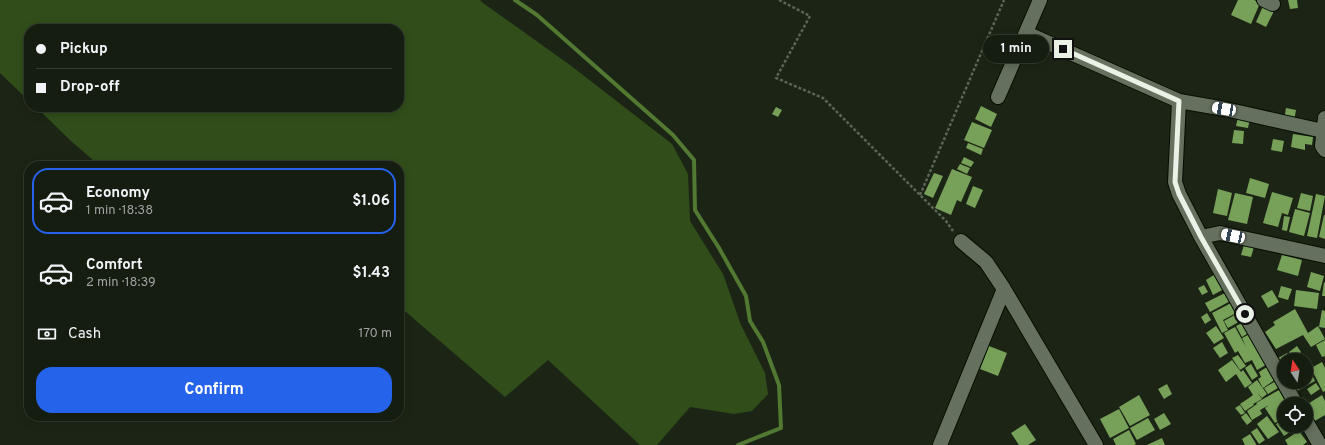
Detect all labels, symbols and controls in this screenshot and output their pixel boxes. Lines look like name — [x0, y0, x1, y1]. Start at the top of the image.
callout: 1 min — [983, 35, 1049, 63]
text: Pickup — [60, 40, 108, 59]
route end — [1054, 40, 1072, 58]
text: 1 min — [1000, 41, 1032, 57]
text: Drop-off — [60, 78, 120, 97]
car — [1211, 101, 1237, 117]
icon: car — [38, 183, 74, 219]
text: Economy — [86, 184, 150, 203]
text: $1.06 — [352, 192, 390, 211]
text: 1 min · 18:38 — [86, 203, 153, 219]
car — [1220, 228, 1246, 244]
icon: car — [38, 255, 74, 291]
text: Comfort — [86, 256, 143, 275]
text: $1.43 — [353, 264, 390, 283]
text: 2 min · 18:39 — [86, 275, 156, 291]
route start — [1236, 305, 1254, 323]
icon: cash — [36, 323, 58, 345]
text: Cash — [68, 325, 101, 344]
text: 170 m — [358, 326, 392, 342]
north arrow — [1277, 353, 1313, 389]
map controls — [1277, 353, 1313, 433]
button: Confirm — [36, 367, 392, 413]
button: locate — [1277, 397, 1313, 433]

